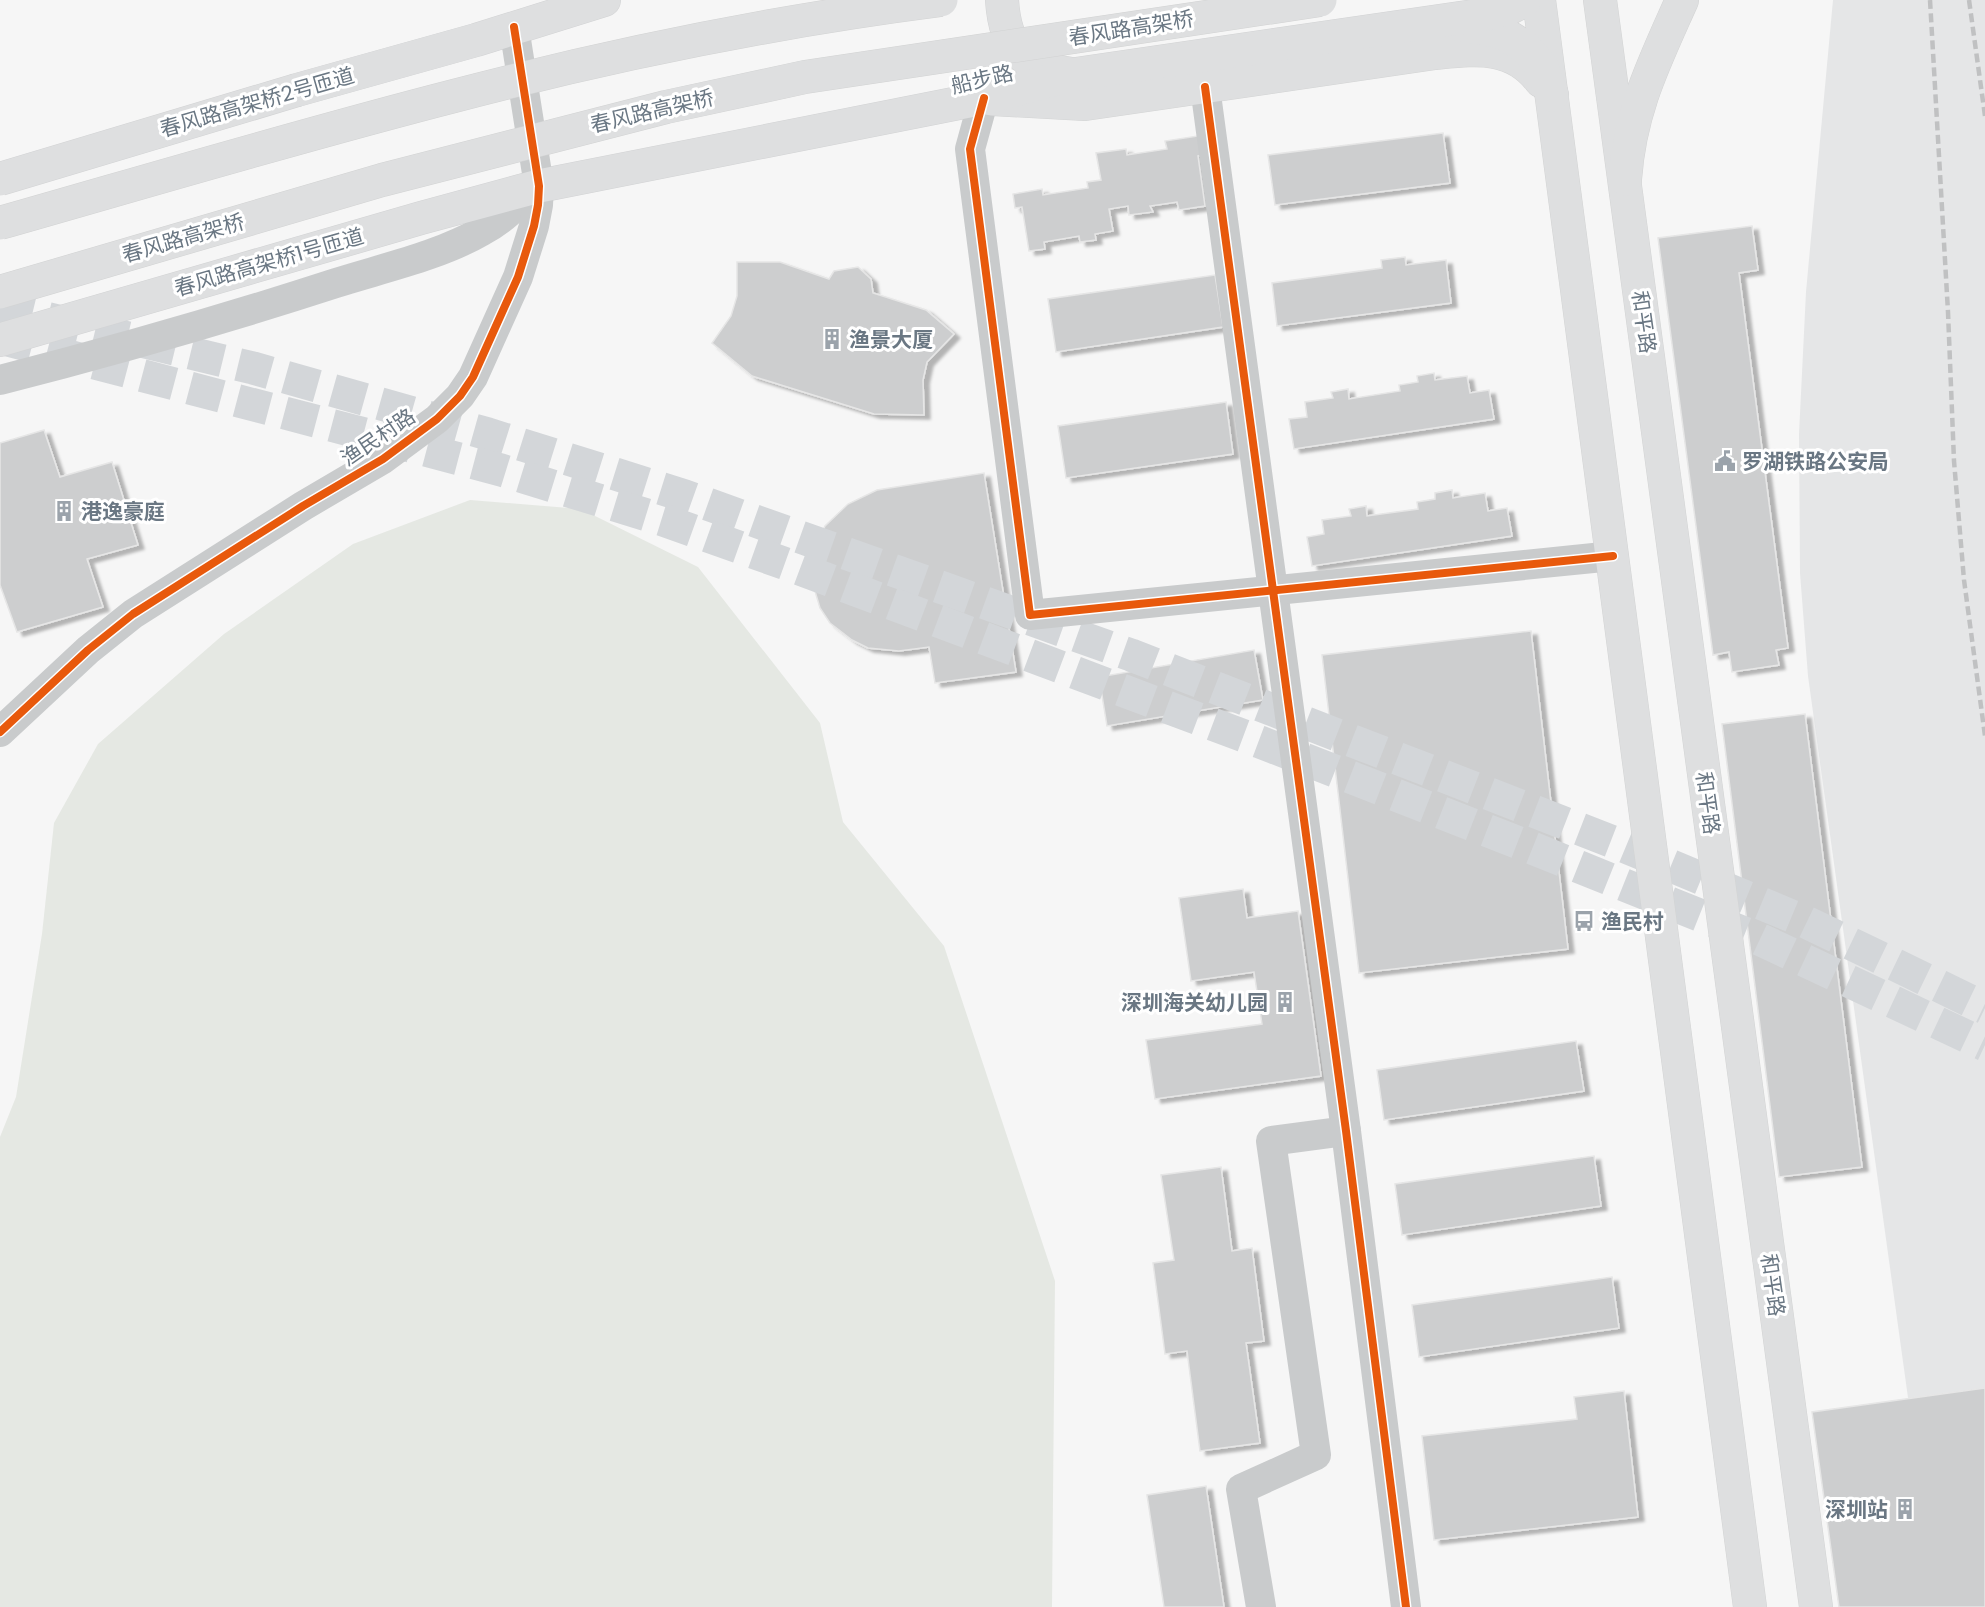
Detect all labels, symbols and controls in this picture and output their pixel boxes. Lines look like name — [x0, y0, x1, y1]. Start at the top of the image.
street label: 春风路高架桥 — [1067, 4, 1195, 52]
street label: 船步路 — [948, 58, 1016, 100]
street label: 春风路高架桥2号匝道 — [156, 60, 358, 144]
street label: 春风路高架桥 — [587, 83, 717, 139]
street label: 春风路高架桥 — [118, 207, 248, 269]
street label: 春风路高架桥1号匝道 — [171, 221, 367, 303]
street label: 和平路 — [1625, 289, 1663, 355]
place label: 渔景大厦 — [849, 325, 933, 354]
building icon: 渔景大厦 — [820, 327, 844, 351]
street label: 渔民村路 — [335, 401, 421, 473]
place label: 罗湖铁路公安局 — [1742, 447, 1889, 476]
public building icon: 罗湖铁路公安局 — [1713, 449, 1737, 473]
place label: 港逸豪庭 — [81, 497, 165, 526]
building icon: 港逸豪庭 — [52, 499, 76, 523]
street label: 和平路 — [1689, 770, 1727, 836]
place label: 渔民村 — [1601, 907, 1664, 936]
bus stop icon: 渔民村 — [1572, 909, 1596, 933]
place label: 深圳海关幼儿园 — [1121, 988, 1268, 1017]
building icon: 深圳海关幼儿园 — [1273, 990, 1297, 1014]
street label: 和平路 — [1754, 1252, 1792, 1318]
place label: 深圳站 — [1825, 1495, 1888, 1524]
building icon: 深圳站 — [1893, 1497, 1917, 1521]

